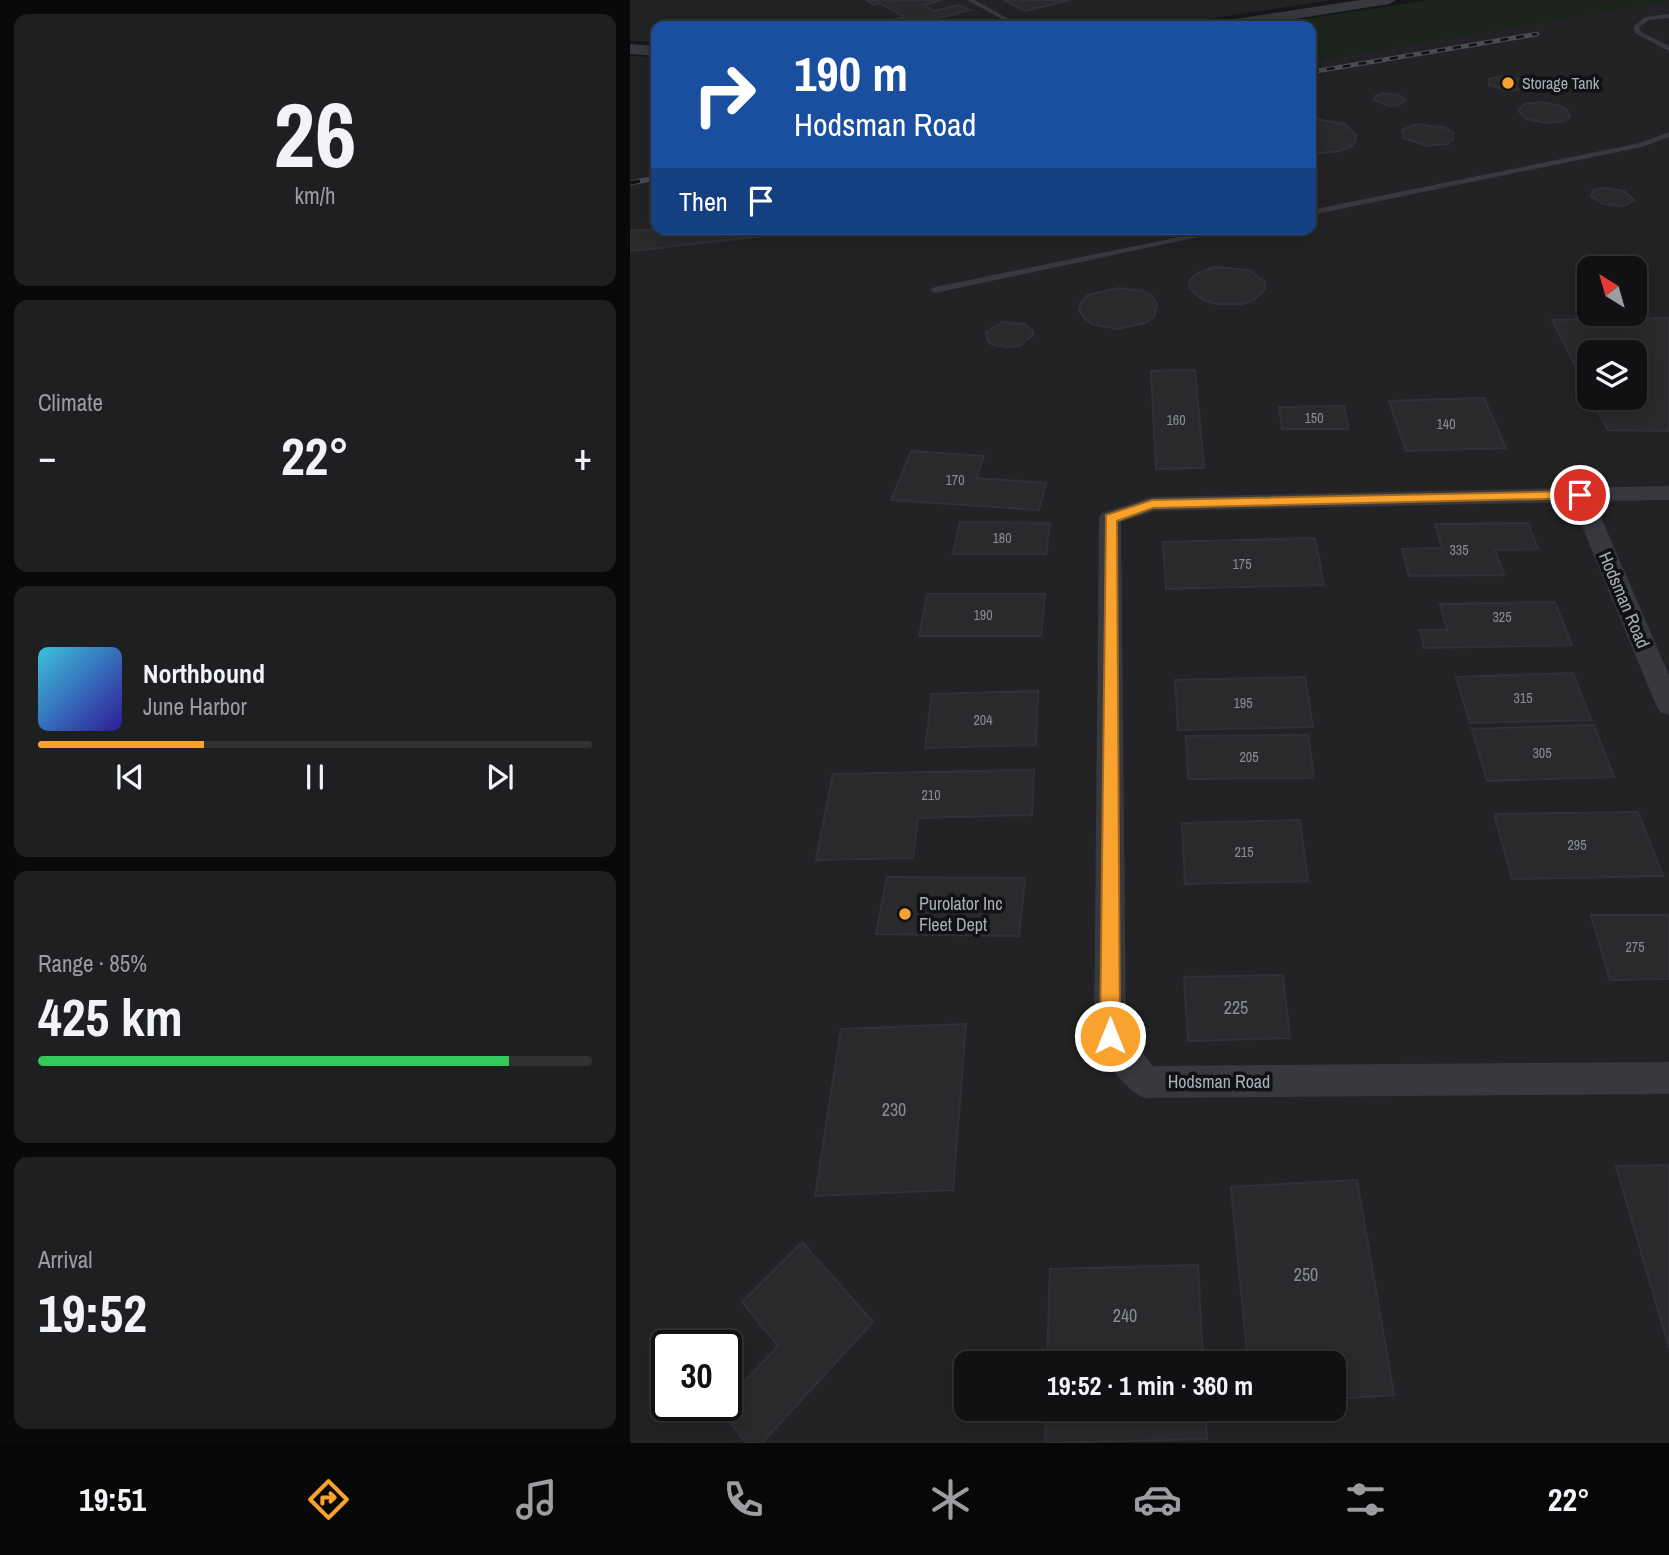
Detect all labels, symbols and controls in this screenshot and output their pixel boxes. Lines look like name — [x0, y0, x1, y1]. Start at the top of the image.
text: 190 m — [794, 40, 908, 106]
icon: right — [679, 49, 770, 140]
place label: Storage Tank — [1522, 72, 1600, 94]
text: 26 — [274, 73, 357, 195]
marker: Storage Tank — [1500, 75, 1516, 91]
text: Hodsman Road — [794, 103, 976, 146]
text: km/h — [295, 180, 335, 211]
icon: arrive — [742, 182, 780, 220]
text: Then — [679, 184, 728, 219]
north arrow — [1577, 256, 1647, 326]
map controls — [1577, 256, 1647, 410]
button: layers — [1577, 340, 1647, 410]
text: Climate — [38, 387, 103, 418]
house number: 150 — [1304, 409, 1324, 427]
house number: 160 — [1166, 411, 1186, 429]
house number: 140 — [1436, 415, 1456, 433]
text: 22° — [281, 421, 349, 491]
text: − — [38, 431, 56, 482]
text: + — [574, 431, 592, 482]
pin — [1550, 465, 1610, 525]
house number: 170 — [945, 471, 965, 489]
icon: arrive — [1561, 476, 1599, 514]
house number: 180 — [992, 529, 1012, 547]
house number: 335 — [1449, 541, 1469, 559]
street label: Hodsman Road — [1593, 548, 1656, 652]
house number: 175 — [1232, 555, 1252, 573]
house number: 190 — [973, 606, 993, 624]
house number: 325 — [1492, 608, 1512, 626]
text: Northbound — [143, 656, 265, 691]
house number: 315 — [1513, 689, 1533, 707]
text: June Harbor — [143, 691, 247, 722]
house number: 195 — [1233, 694, 1253, 712]
house number: 204 — [973, 711, 993, 729]
house number: 305 — [1532, 744, 1552, 762]
house number: 205 — [1239, 748, 1259, 766]
icon: previous — [111, 758, 149, 796]
icon: pause — [296, 758, 334, 796]
icon: next — [481, 758, 519, 796]
house number: 210 — [921, 786, 941, 804]
house number: 295 — [1567, 836, 1587, 854]
house number: 215 — [1234, 843, 1254, 861]
place label: Purolator Inc Fleet Dept — [919, 891, 1003, 937]
marker: Purolator Inc Fleet Dept — [897, 906, 913, 922]
house number: 275 — [1625, 938, 1645, 956]
text: Range · 85% — [38, 948, 147, 979]
text: 425 km — [38, 982, 183, 1052]
house number: 225 — [1224, 995, 1248, 1020]
position arrow — [1073, 999, 1147, 1073]
street label: Hodsman Road — [1168, 1069, 1270, 1094]
house number: 230 — [882, 1097, 906, 1122]
text: Arrival — [38, 1244, 93, 1275]
house number: 250 — [1294, 1262, 1318, 1287]
text: 19:52 — [38, 1278, 147, 1348]
house number: 240 — [1113, 1303, 1137, 1328]
speed limit sign: 30 — [651, 1330, 742, 1421]
text: 19:52 · 1 min · 360 m — [1047, 1368, 1253, 1403]
icon: directions — [304, 1475, 353, 1524]
icon: music — [512, 1475, 561, 1524]
icon: phone — [719, 1475, 768, 1524]
icon: climate — [926, 1475, 975, 1524]
icon: car — [1133, 1475, 1182, 1524]
icon: filters — [1341, 1475, 1390, 1524]
text: 19:51 — [79, 1478, 146, 1521]
text: 22° — [1548, 1478, 1590, 1521]

